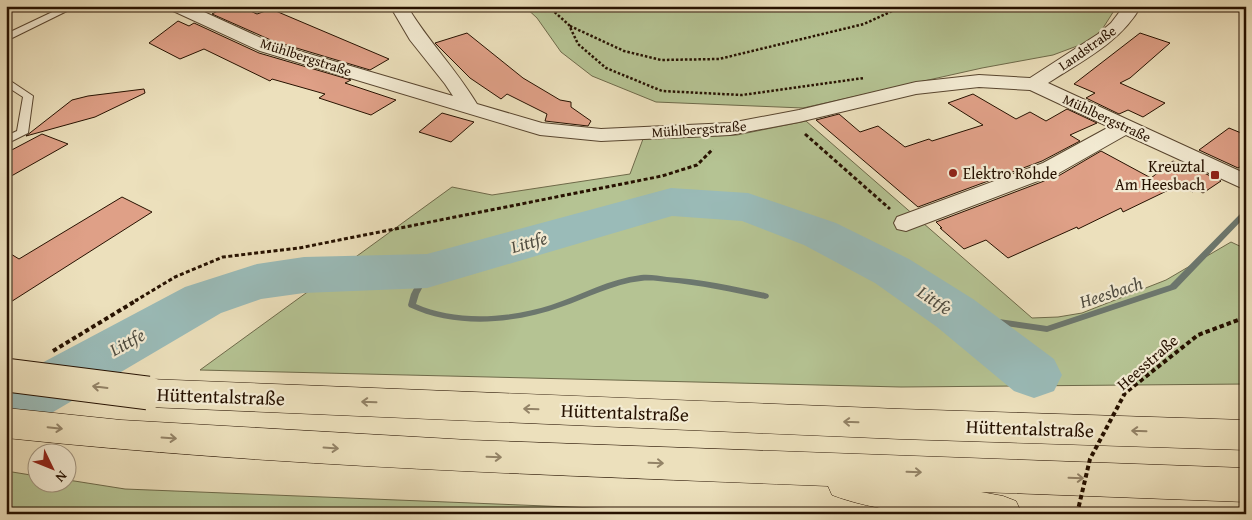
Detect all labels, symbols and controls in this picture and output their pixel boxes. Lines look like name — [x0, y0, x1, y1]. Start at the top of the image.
street label: Landstraße — [1054, 21, 1120, 75]
street label: Mühlbergstraße — [258, 33, 355, 81]
street label: Mühlbergstraße — [1060, 89, 1155, 147]
street label: Mühlbergstraße — [651, 116, 747, 142]
place label: Kreuztal Am Heesbach — [1115, 154, 1206, 196]
place label: Elektro Rohde — [963, 161, 1057, 185]
marker: Elektro Rohde — [947, 167, 959, 179]
marker: Kreuztal Am Heesbach — [1209, 169, 1221, 181]
water label: Littfe — [507, 224, 550, 260]
water label: Heesbach — [1075, 269, 1146, 315]
water label: Littfe — [911, 278, 958, 321]
water label: Littfe — [103, 321, 150, 363]
street label: Heesstraße — [1111, 328, 1183, 396]
street label: Hüttentalstraße — [157, 380, 285, 412]
one-way arrow — [92, 382, 108, 392]
street label: Hüttentalstraße — [561, 396, 689, 428]
one-way arrow — [361, 398, 377, 407]
one-way arrow — [523, 404, 539, 413]
street label: Hüttentalstraße — [966, 412, 1094, 444]
one-way arrow — [843, 417, 859, 426]
one-way arrow — [46, 423, 62, 433]
one-way arrow — [1131, 427, 1147, 436]
one-way arrow — [161, 433, 177, 442]
north arrow — [28, 442, 78, 492]
one-way arrow — [323, 443, 339, 452]
one-way arrow — [485, 452, 501, 462]
one-way arrow — [648, 458, 664, 468]
text: N — [51, 467, 72, 488]
one-way arrow — [906, 467, 922, 477]
one-way arrow — [1068, 473, 1084, 483]

